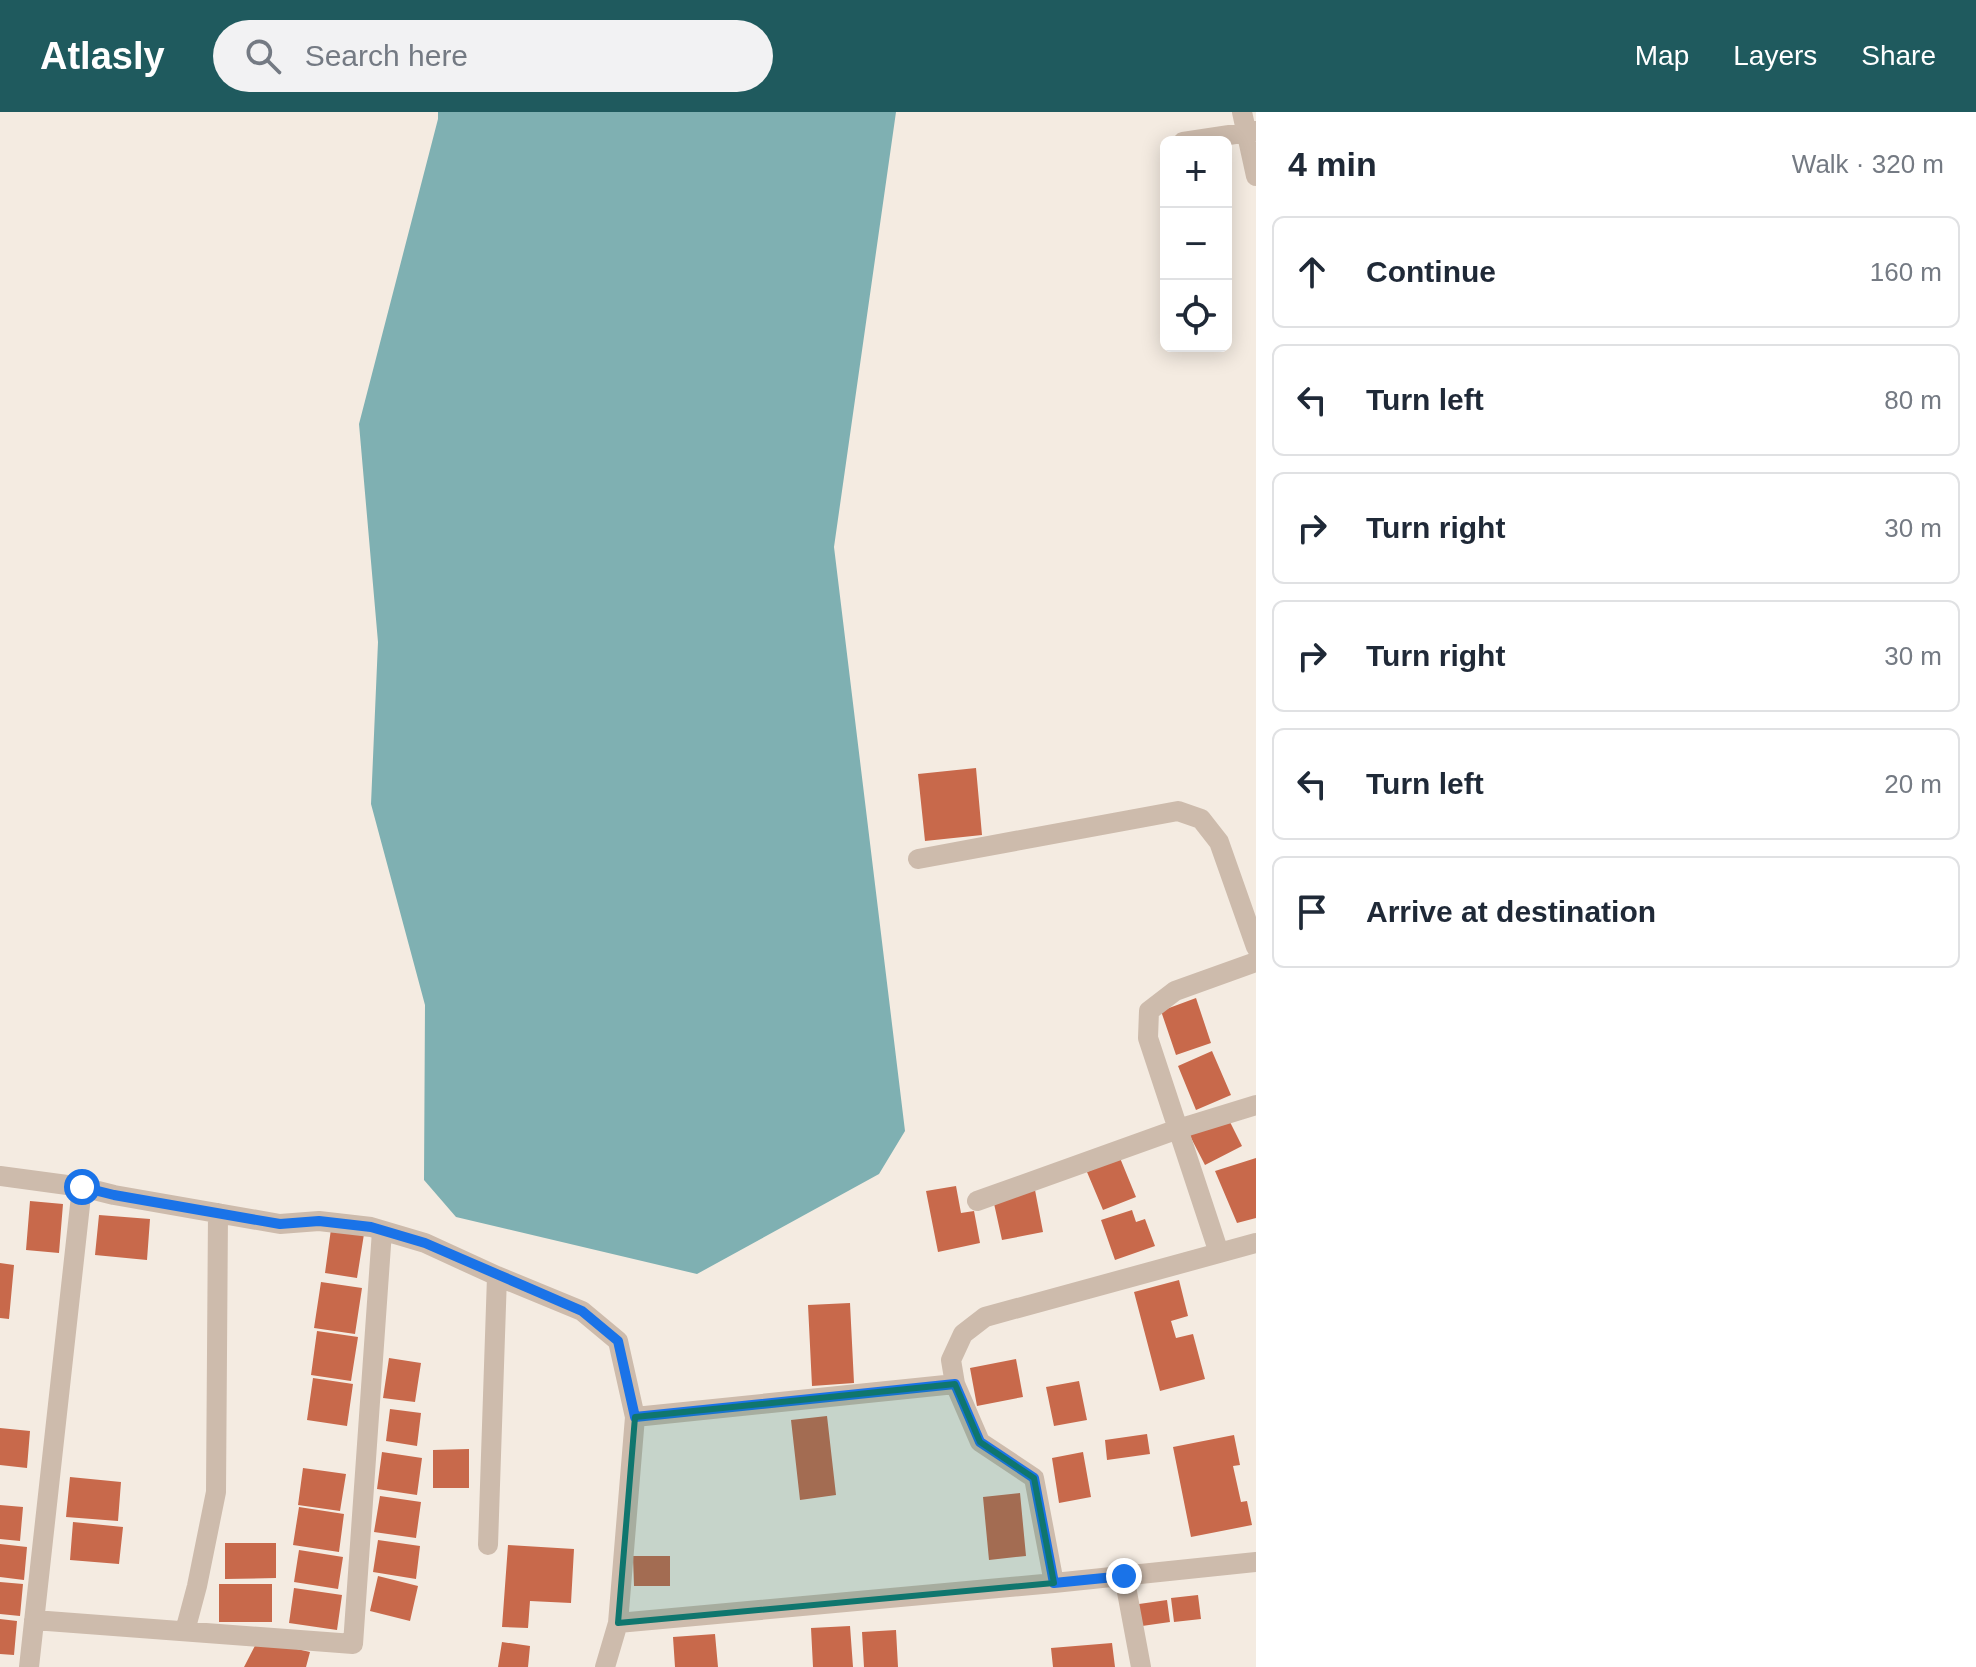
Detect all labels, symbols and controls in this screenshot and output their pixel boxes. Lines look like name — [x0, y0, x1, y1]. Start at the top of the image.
search box — [213, 20, 773, 92]
icon: search — [241, 34, 285, 78]
text: Atlasly — [40, 35, 165, 77]
text: Search here — [305, 39, 468, 72]
text: Map — [1635, 40, 1689, 71]
text: Layers — [1733, 40, 1817, 71]
text: Share — [1861, 40, 1936, 71]
map controls — [1160, 136, 1232, 352]
button: + — [1160, 136, 1232, 208]
text: 4 min — [1288, 145, 1377, 183]
text: Walk · 320 m — [1792, 149, 1944, 179]
button: − — [1160, 208, 1232, 280]
icon: ahead — [1290, 250, 1334, 294]
text: Continue — [1366, 255, 1496, 288]
text: 160 m — [1870, 257, 1942, 287]
button: locate — [1160, 280, 1232, 352]
icon: left — [1290, 378, 1334, 422]
text: Turn left — [1366, 383, 1484, 416]
text: 80 m — [1884, 385, 1942, 415]
icon: right — [1290, 506, 1334, 550]
text: Turn right — [1366, 511, 1505, 544]
text: 30 m — [1884, 513, 1942, 543]
icon: right — [1290, 634, 1334, 678]
text: Turn right — [1366, 639, 1505, 672]
text: 30 m — [1884, 641, 1942, 671]
icon: left — [1290, 762, 1334, 806]
text: Turn left — [1366, 767, 1484, 800]
text: 20 m — [1884, 769, 1942, 799]
icon: arrive — [1290, 890, 1334, 934]
text: Arrive at destination — [1366, 895, 1656, 928]
route start — [64, 1169, 100, 1205]
route end — [1106, 1558, 1142, 1594]

